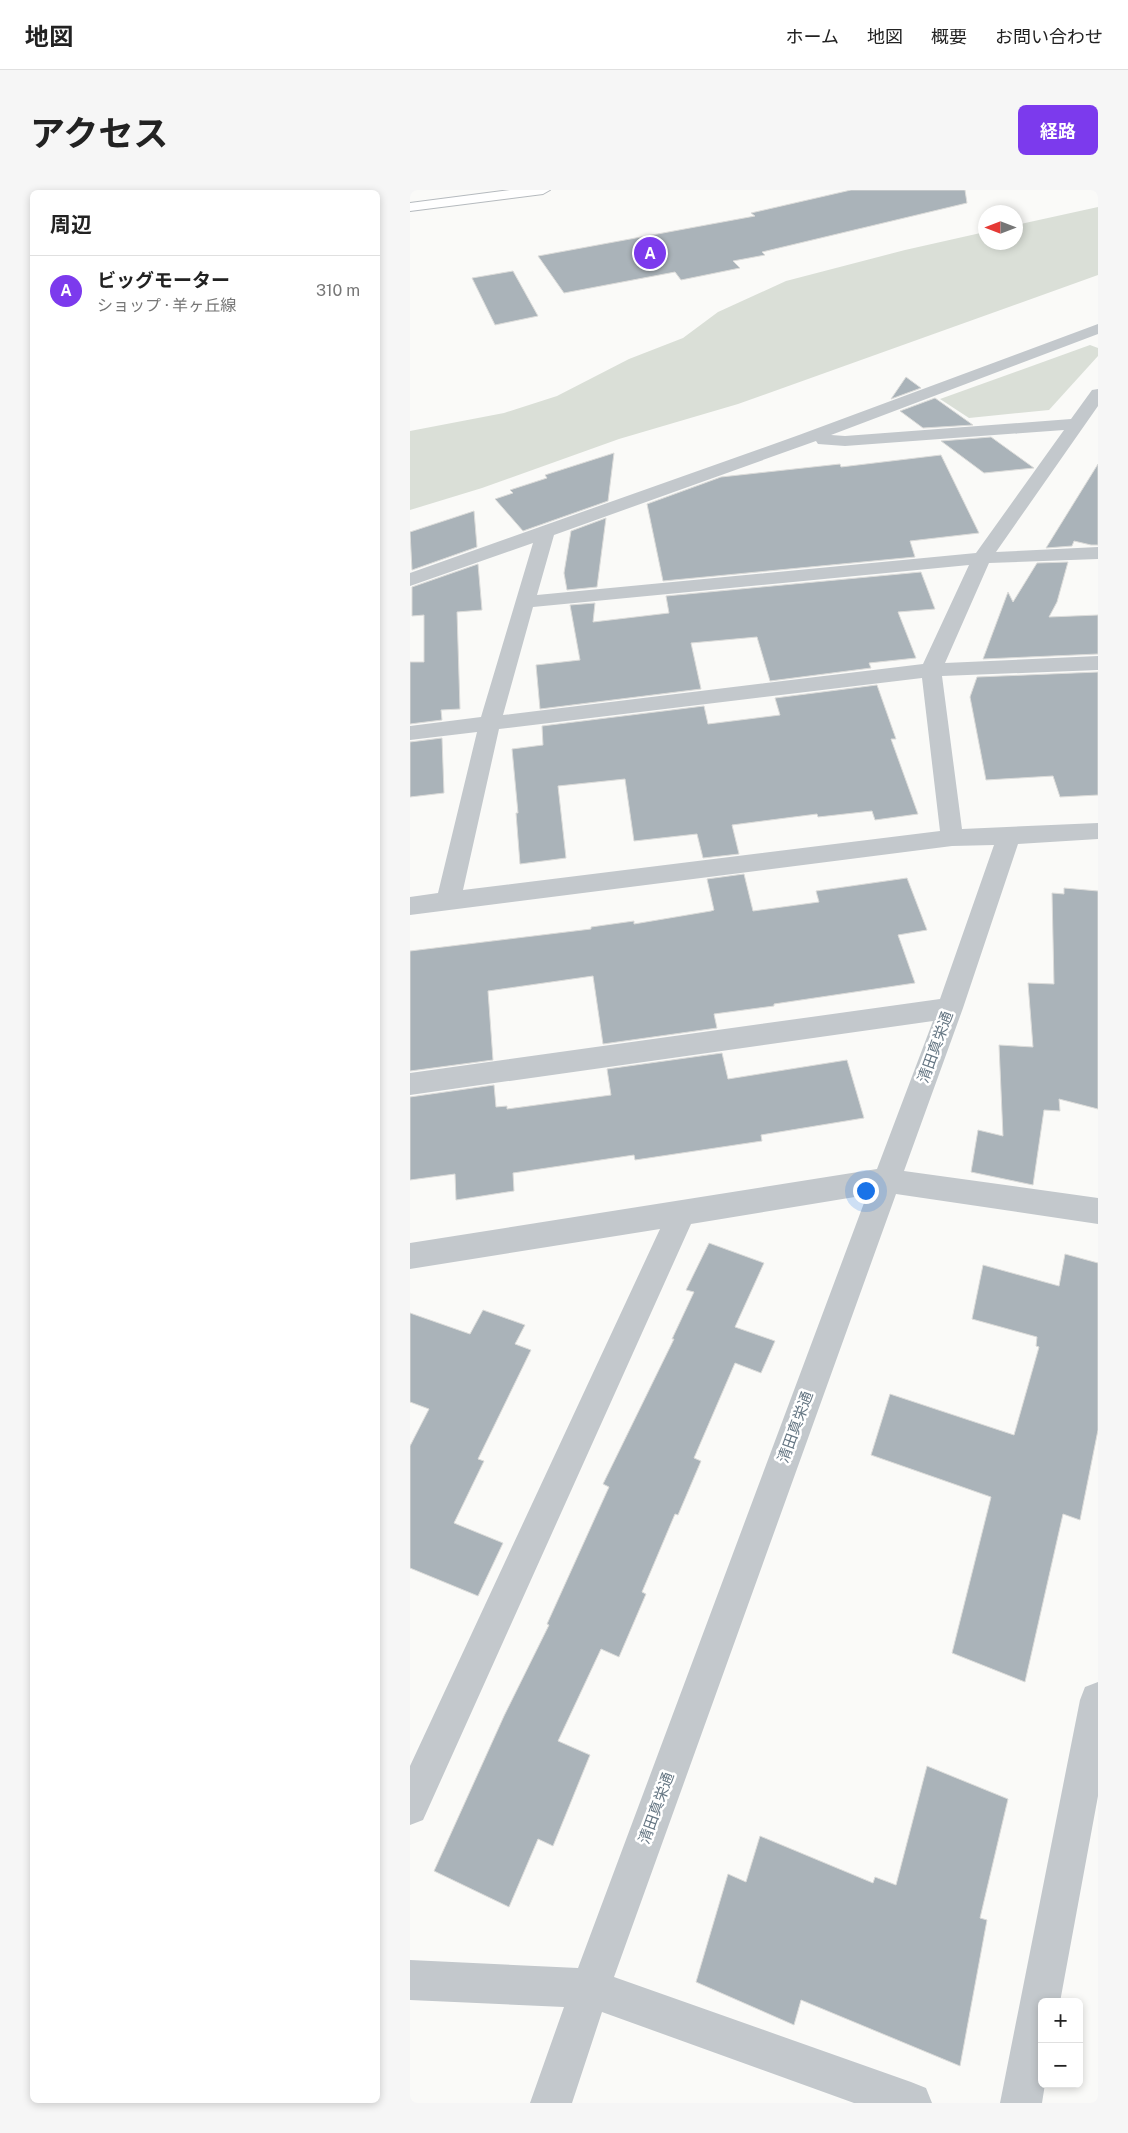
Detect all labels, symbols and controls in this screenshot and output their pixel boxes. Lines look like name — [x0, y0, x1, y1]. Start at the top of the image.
text: 地図 — [25, 22, 73, 50]
text: ホーム — [786, 26, 839, 47]
text: 地図 — [867, 26, 903, 47]
text: 概要 — [931, 26, 967, 47]
text: お問い合わせ — [995, 26, 1103, 47]
button: 経路 — [1018, 105, 1098, 155]
text: アクセス — [30, 113, 168, 154]
north arrow — [978, 205, 1023, 250]
text: 周辺 — [50, 212, 92, 237]
pin: A — [634, 234, 666, 272]
text: ビッグモーター — [97, 269, 230, 291]
text: A — [60, 281, 72, 300]
text: 310 m — [316, 281, 360, 300]
text: ショップ · 羊ヶ丘線 — [97, 296, 236, 315]
street label: 清田真栄通 — [914, 1009, 956, 1085]
your location — [853, 1178, 879, 1204]
street label: 清田真栄通 — [774, 1389, 816, 1465]
street label: 清田真栄通 — [635, 1770, 677, 1846]
map controls — [1038, 1998, 1083, 2088]
button: + — [1038, 1998, 1083, 2043]
button: − — [1038, 2043, 1083, 2088]

